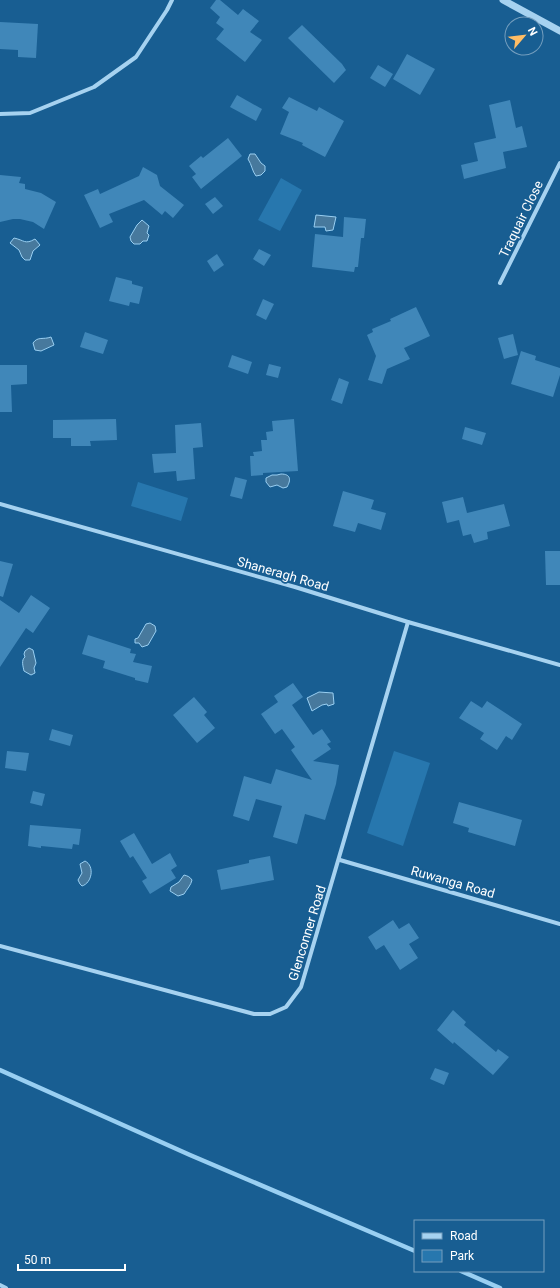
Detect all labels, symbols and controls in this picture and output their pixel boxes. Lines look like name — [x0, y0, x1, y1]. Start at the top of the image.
north arrow — [504, 16, 544, 56]
text: N — [525, 25, 540, 38]
street label: Traquair Close — [496, 178, 546, 260]
street label: Shaneragh Road — [235, 554, 331, 594]
street label: Ruwanga Road — [409, 863, 497, 901]
street label: Glenconner Road — [285, 883, 329, 983]
legend — [414, 1220, 544, 1272]
text: Road — [450, 1229, 478, 1243]
scale bar — [18, 1246, 125, 1272]
text: Park — [450, 1249, 475, 1263]
text: 50 m — [24, 1253, 51, 1267]

